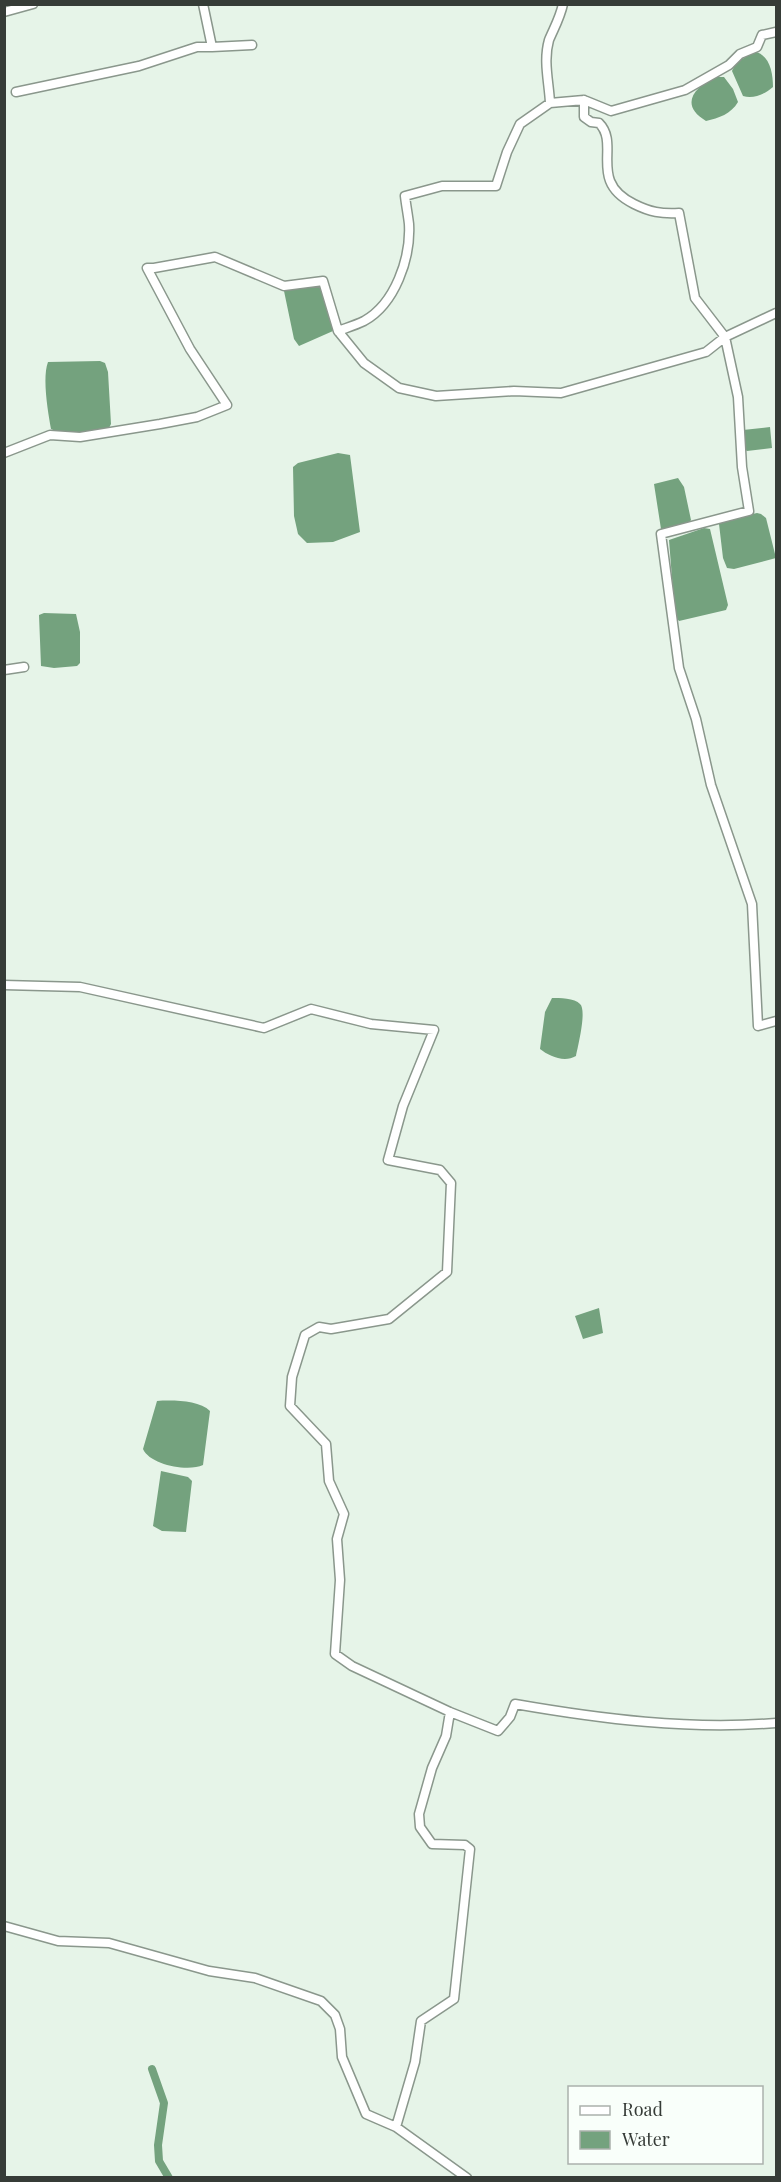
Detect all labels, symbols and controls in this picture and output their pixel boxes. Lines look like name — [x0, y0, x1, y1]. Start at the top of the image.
legend — [568, 2086, 763, 2164]
text: Road — [622, 2097, 663, 2121]
text: Water — [621, 2127, 670, 2151]

